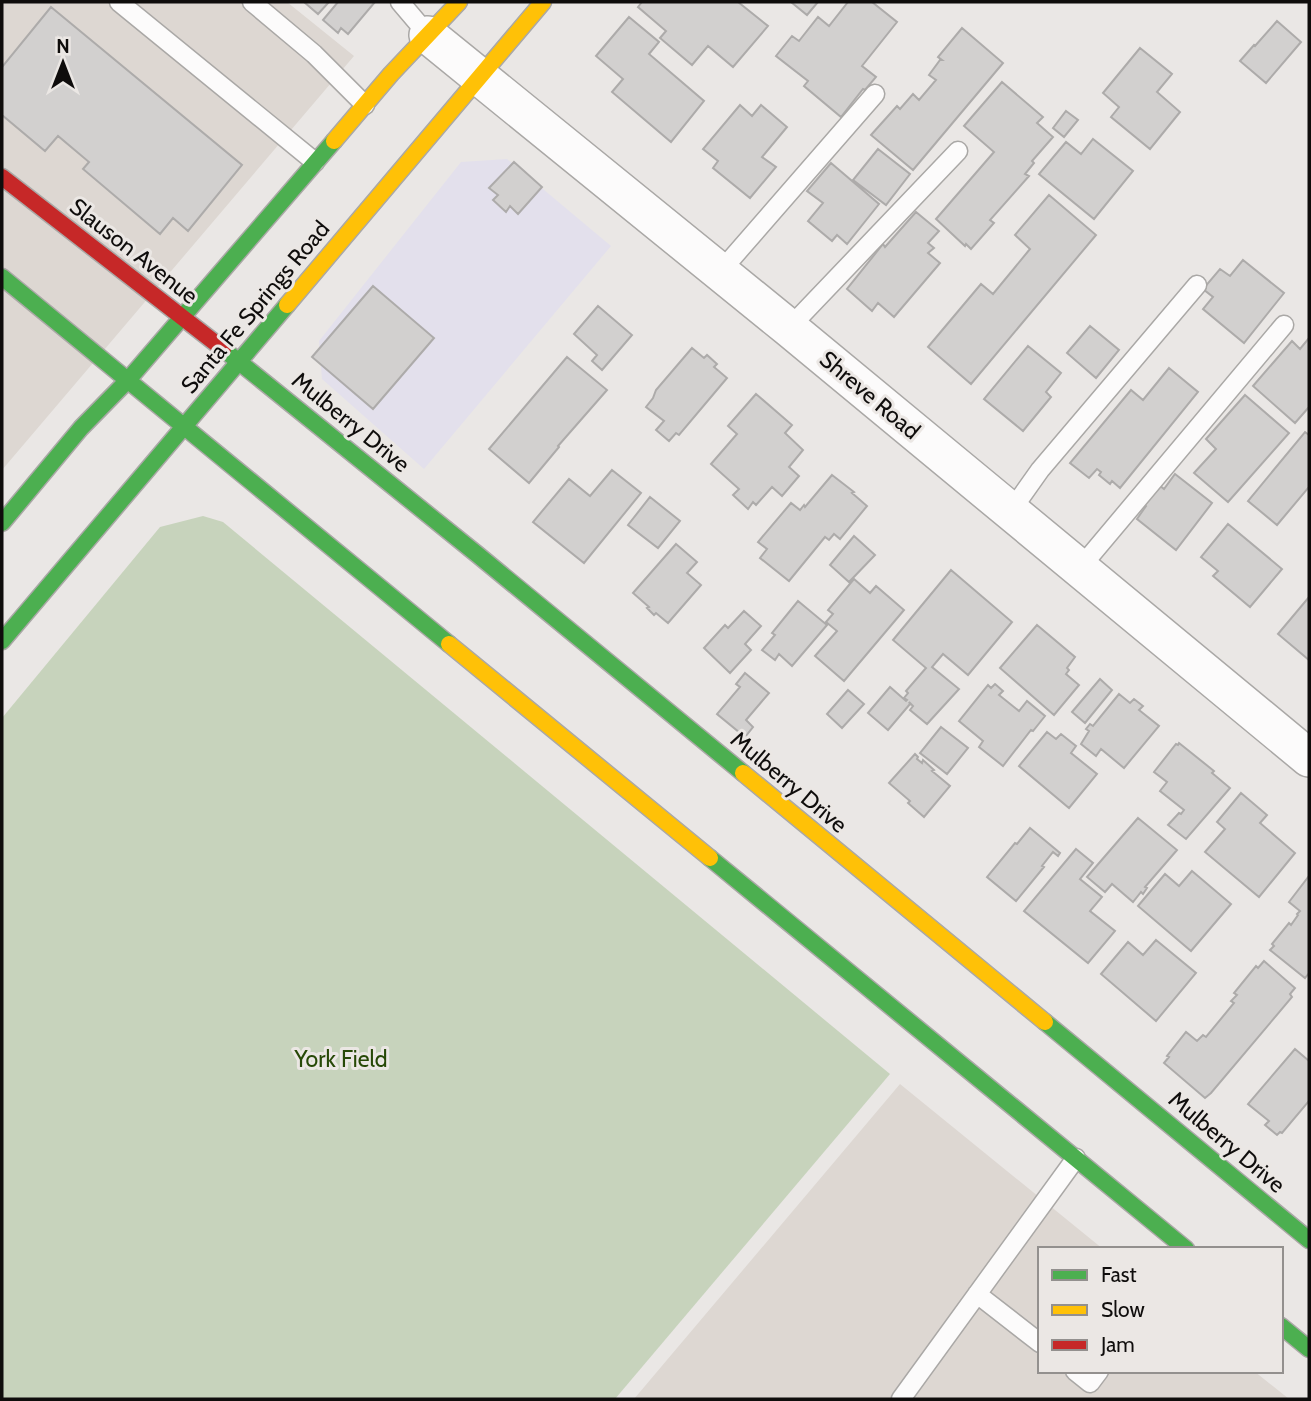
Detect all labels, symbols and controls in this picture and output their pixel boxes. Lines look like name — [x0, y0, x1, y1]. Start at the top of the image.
north arrow — [28, 28, 98, 98]
text: N — [56, 35, 70, 58]
street label: Slauson Avenue — [64, 192, 204, 310]
street label: Santa Fe Springs Road — [175, 215, 335, 399]
street label: Shreve Road — [814, 345, 926, 445]
street label: Mulberry Drive — [286, 366, 416, 478]
street label: Mulberry Drive — [725, 725, 853, 839]
park label: York Field — [293, 1045, 388, 1073]
street label: Mulberry Drive — [1163, 1085, 1291, 1199]
legend — [1038, 1247, 1283, 1373]
text: Fast — [1101, 1262, 1137, 1287]
text: Slow — [1101, 1297, 1145, 1322]
text: Jam — [1100, 1332, 1135, 1357]

